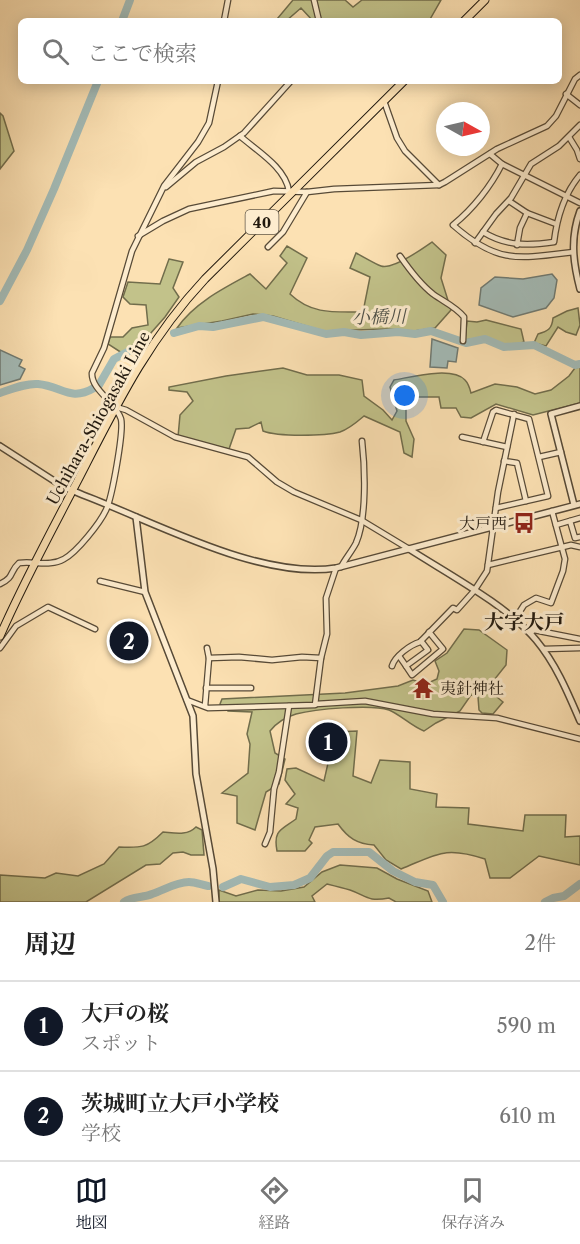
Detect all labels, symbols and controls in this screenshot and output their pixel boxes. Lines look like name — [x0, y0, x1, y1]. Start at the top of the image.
search box — [18, 18, 562, 84]
icon: search — [39, 35, 72, 68]
text: ここで検索 — [87, 40, 197, 67]
north arrow — [436, 102, 490, 156]
road number: 40 — [246, 210, 278, 234]
water label: 小橋川 — [352, 305, 408, 328]
street label: Uchihara-Shiogasaki Line — [42, 328, 154, 508]
your location — [390, 381, 419, 410]
bus stop icon: 大戸西 — [512, 511, 536, 535]
place label: 大戸西 — [459, 513, 507, 533]
district label: 大字大戸 — [484, 610, 564, 634]
pin: 2 — [110, 618, 148, 664]
temple icon: 夷針神社 — [411, 676, 435, 700]
place label: 夷針神社 — [440, 678, 504, 698]
pin: 1 — [308, 720, 348, 764]
text: 周辺 — [24, 928, 76, 960]
text: 2件 — [525, 931, 556, 955]
text: 大戸の桜 — [81, 1000, 169, 1027]
text: 1 — [39, 1014, 48, 1038]
text: 590 m — [497, 1014, 556, 1038]
text: スポット — [81, 1031, 161, 1055]
text: 茨城町立大戸小学校 — [81, 1090, 279, 1117]
text: 2 — [38, 1104, 49, 1128]
text: 610 m — [499, 1104, 556, 1128]
text: 学校 — [81, 1121, 121, 1145]
tab: 地図 — [75, 1174, 108, 1233]
tab: 経路 — [258, 1174, 291, 1233]
tab: 保存済み — [441, 1174, 505, 1233]

